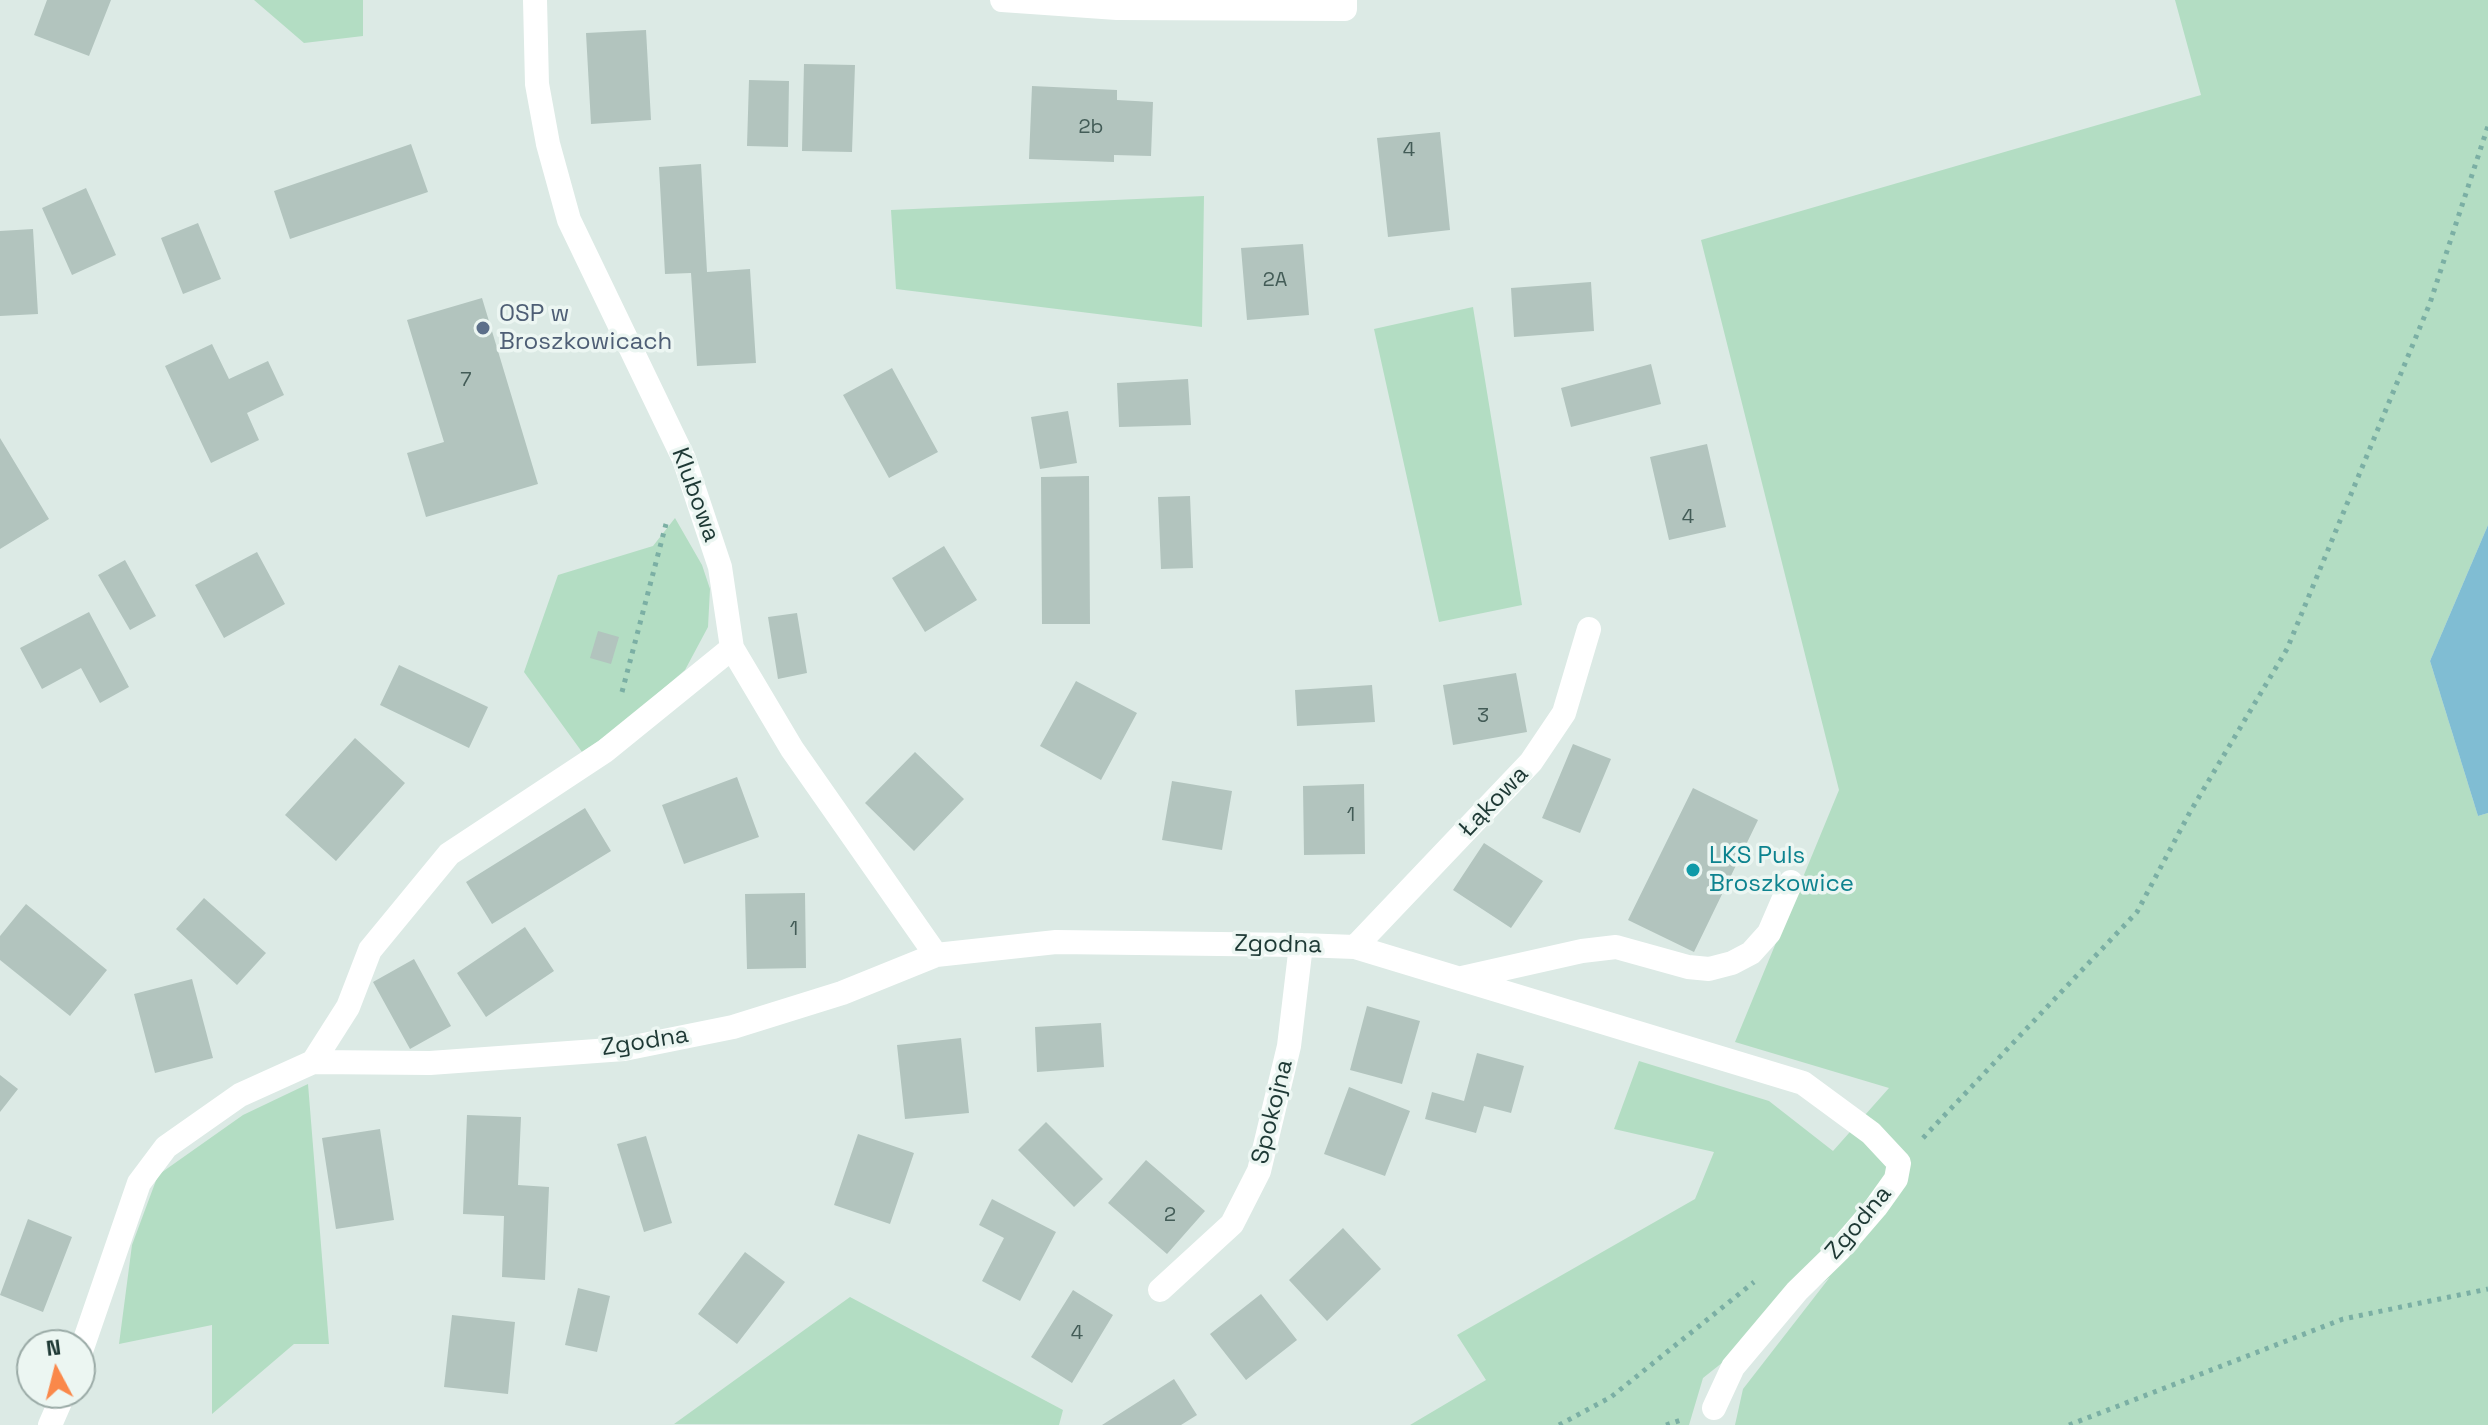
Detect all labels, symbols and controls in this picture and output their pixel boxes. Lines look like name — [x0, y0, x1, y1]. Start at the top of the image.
house number: 2b — [1079, 116, 1103, 140]
house number: 4 — [1403, 139, 1415, 163]
house number: 2A — [1263, 269, 1287, 293]
place label: OSP w Broszkowicach — [499, 300, 672, 356]
marker: OSP w Broszkowicach — [474, 319, 492, 337]
house number: 7 — [460, 369, 472, 393]
street label: Klubowa — [665, 444, 725, 546]
house number: 4 — [1682, 506, 1694, 530]
house number: 3 — [1477, 705, 1489, 729]
street label: Łąkowa — [1453, 760, 1535, 844]
house number: 1 — [1347, 804, 1355, 828]
place label: LKS Puls Broszkowice — [1709, 842, 1854, 898]
marker: LKS Puls Broszkowice — [1684, 861, 1702, 879]
house number: 1 — [790, 918, 798, 942]
street label: Zgodna — [1234, 930, 1322, 960]
street label: Zgodna — [599, 1021, 691, 1063]
street label: Spokojna — [1246, 1057, 1300, 1167]
street label: Zgodna — [1820, 1180, 1898, 1266]
house number: 2 — [1164, 1204, 1176, 1228]
house number: 4 — [1071, 1322, 1083, 1346]
north arrow — [16, 1329, 96, 1409]
text: N — [44, 1332, 62, 1362]

